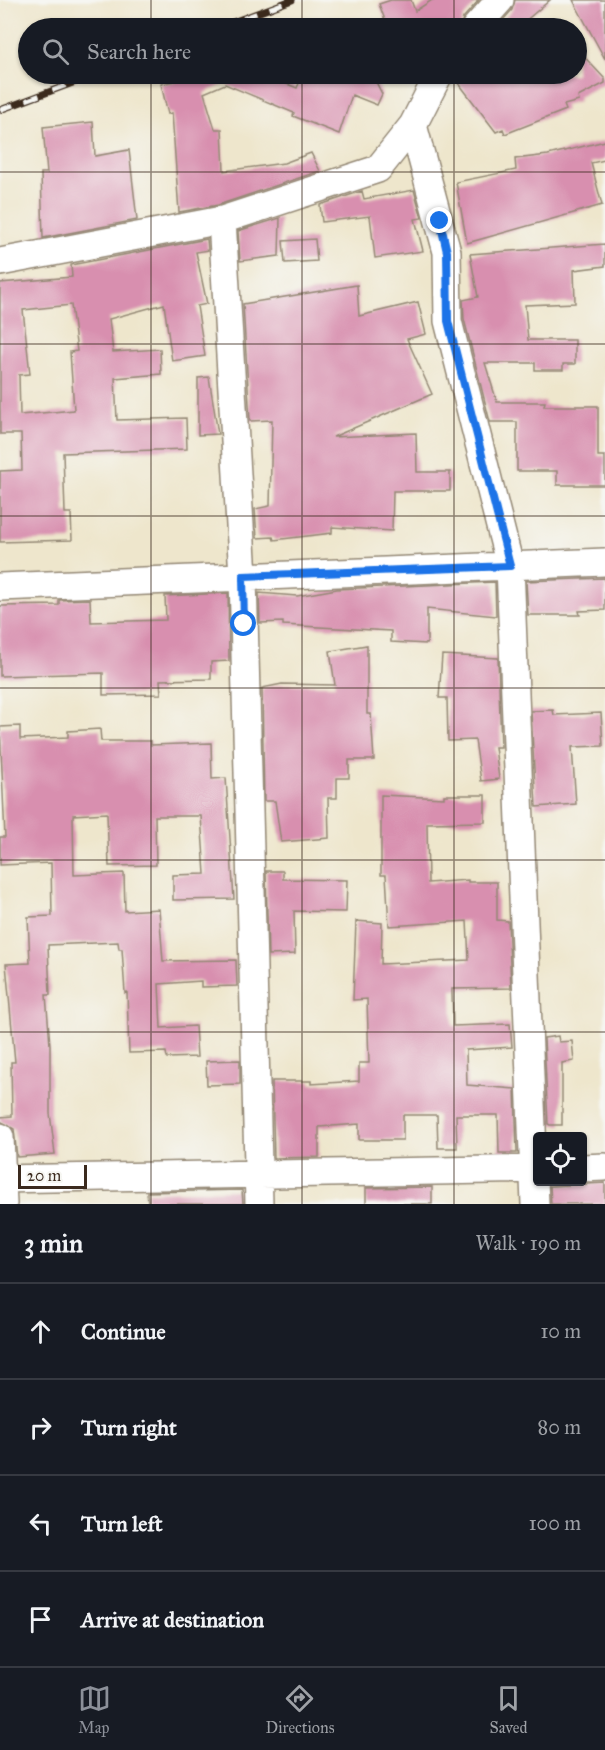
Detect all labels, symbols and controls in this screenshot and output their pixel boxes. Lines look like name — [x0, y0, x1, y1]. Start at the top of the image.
search box — [18, 18, 587, 84]
icon: search — [39, 35, 72, 68]
text: Search here — [87, 38, 191, 65]
route end — [426, 207, 452, 233]
route start — [230, 610, 256, 636]
map controls — [533, 1132, 587, 1186]
button: locate — [533, 1132, 587, 1186]
scale bar — [18, 1162, 87, 1190]
text: 20 m — [27, 1166, 61, 1185]
text: 3 min — [24, 1227, 83, 1259]
text: Walk · 190 m — [476, 1231, 581, 1255]
icon: ahead — [24, 1315, 57, 1348]
text: Continue — [81, 1318, 166, 1345]
text: 10 m — [540, 1319, 581, 1343]
icon: right — [24, 1411, 57, 1444]
text: Turn right — [81, 1414, 177, 1441]
text: 80 m — [538, 1415, 581, 1439]
icon: left — [24, 1507, 57, 1540]
text: Turn left — [81, 1510, 163, 1537]
text: 100 m — [529, 1511, 581, 1535]
icon: arrive — [24, 1603, 57, 1636]
text: Arrive at destination — [81, 1606, 264, 1633]
tab: Map — [78, 1682, 111, 1737]
tab: Directions — [266, 1682, 334, 1737]
tab: Saved — [489, 1682, 527, 1737]

